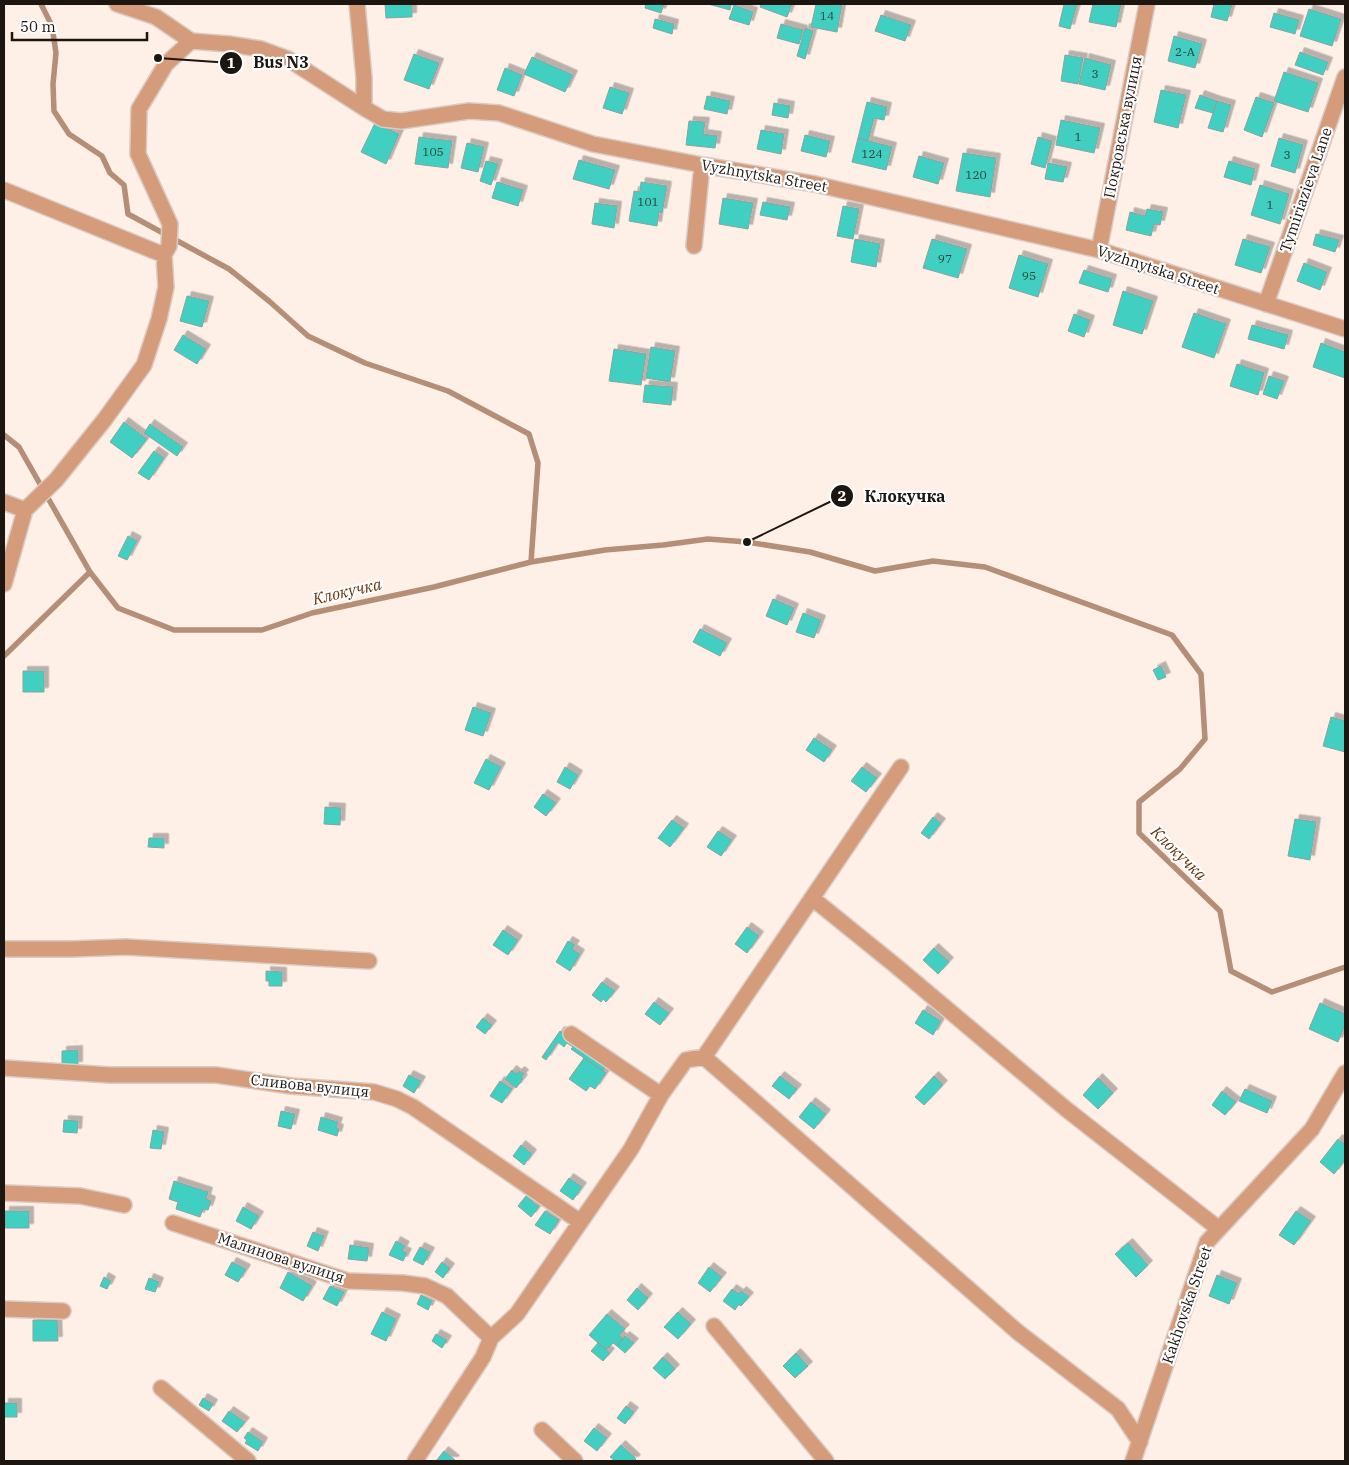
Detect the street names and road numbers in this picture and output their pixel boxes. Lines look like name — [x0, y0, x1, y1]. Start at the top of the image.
street label: Покровська вулиця — [1099, 54, 1146, 200]
street label: Tymiriazieva Lane — [1275, 125, 1336, 255]
street label: Vyzhnytska Street — [700, 155, 828, 196]
street label: Vyzhnytska Street — [1095, 241, 1222, 298]
street label: Сливова вулиця — [250, 1070, 370, 1101]
street label: Малинова вулиця — [215, 1228, 347, 1287]
street label: Kakhovska Street — [1158, 1244, 1216, 1366]

